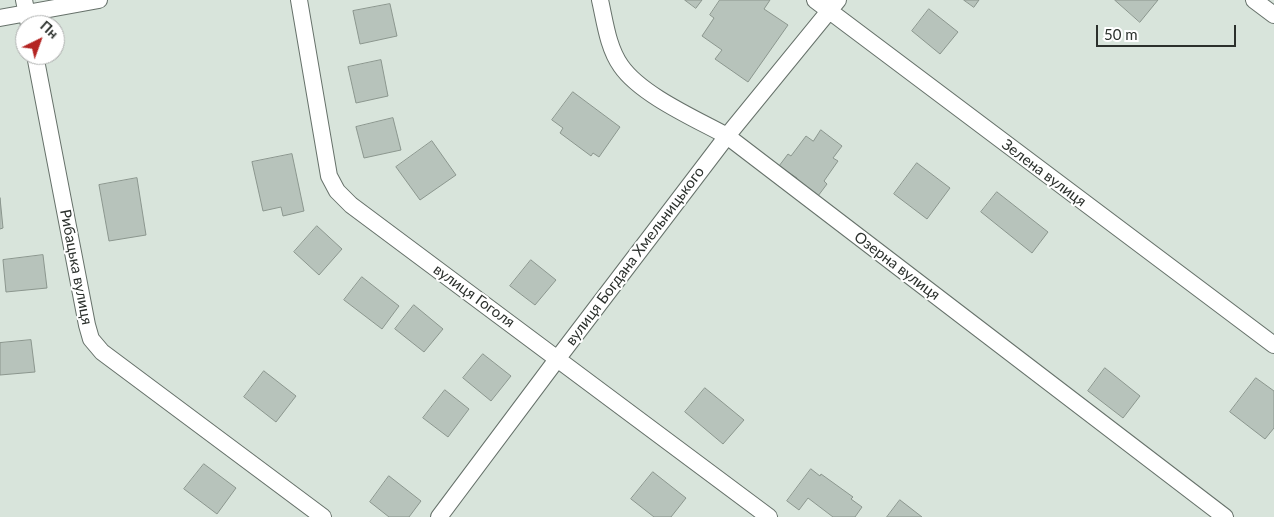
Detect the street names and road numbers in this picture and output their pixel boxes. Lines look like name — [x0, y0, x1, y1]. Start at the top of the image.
street label: Зелена вулиця — [998, 135, 1090, 211]
street label: вулиця Богдана Хмельницького — [562, 163, 708, 349]
street label: Рибацька вулиця — [56, 208, 96, 326]
street label: Озерна вулиця — [851, 228, 943, 304]
street label: вулиця Гоголя — [430, 260, 518, 332]

